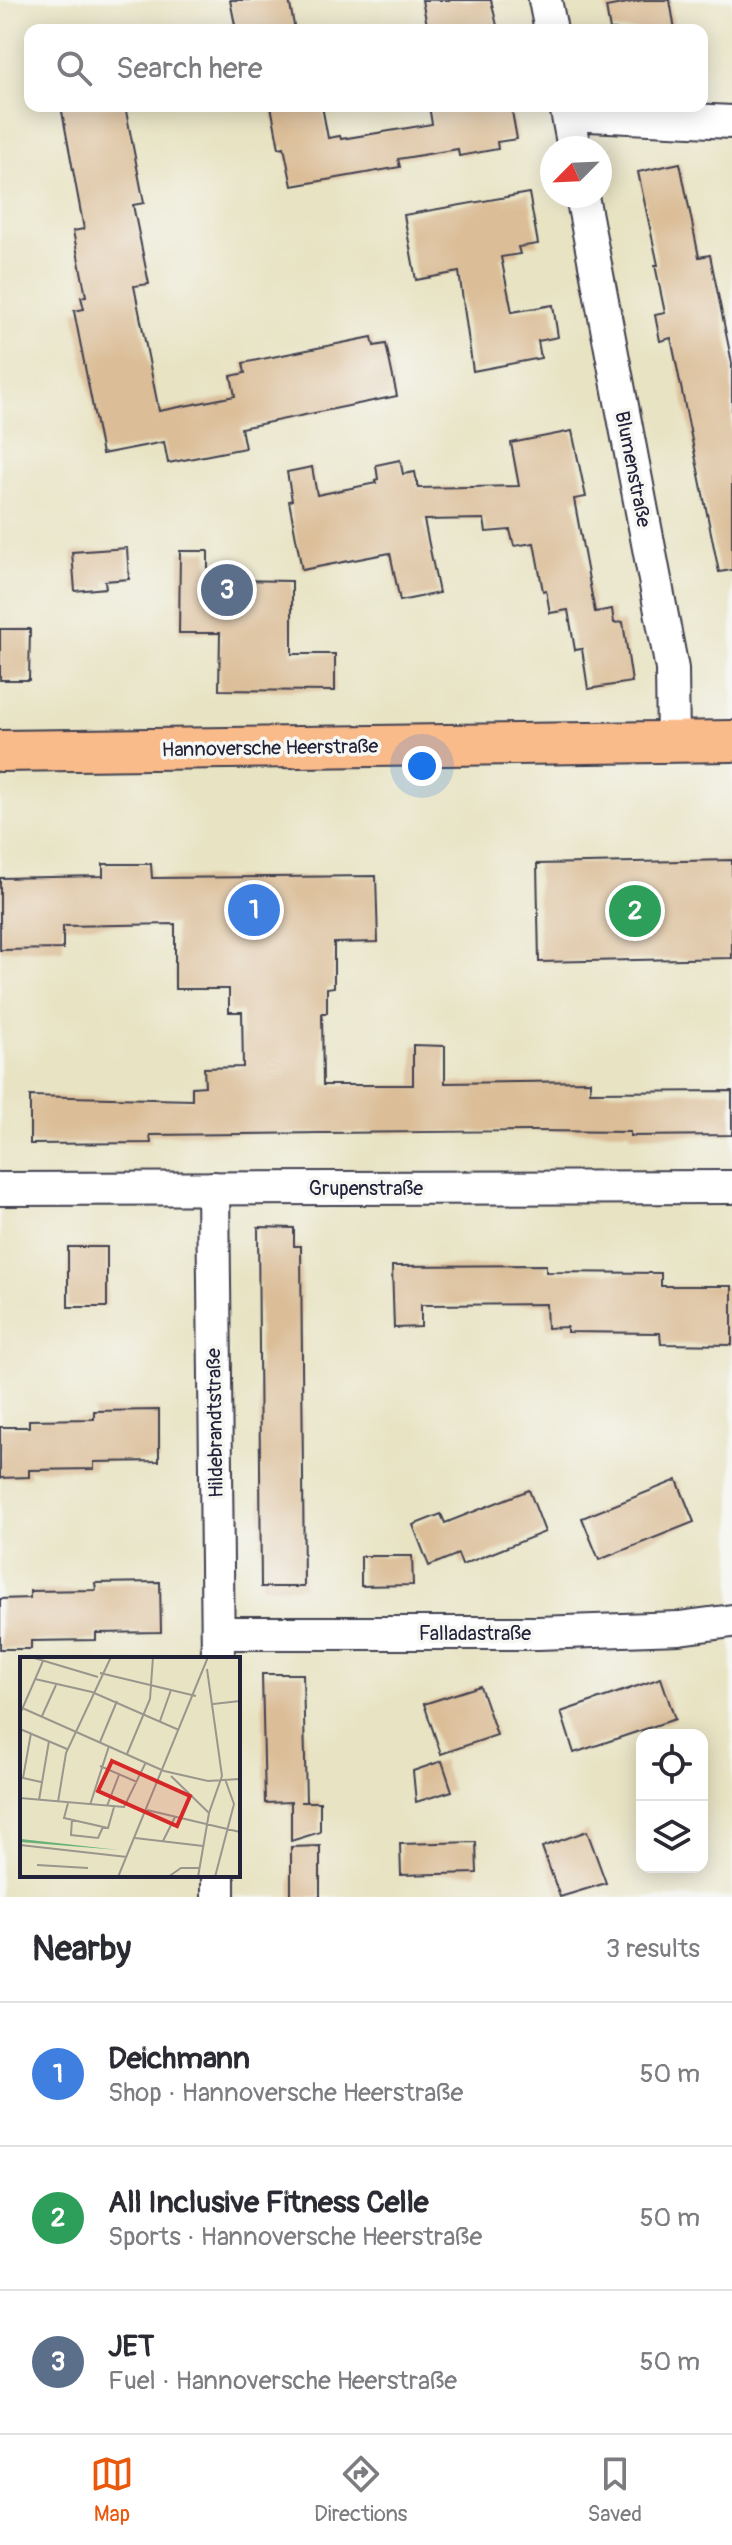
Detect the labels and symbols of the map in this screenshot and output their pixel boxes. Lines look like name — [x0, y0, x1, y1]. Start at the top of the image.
north arrow — [540, 136, 612, 208]
street label: Blumenstraße — [609, 409, 657, 529]
pin: 3 — [201, 560, 253, 620]
street label: Hannoversche Heerstraße — [161, 734, 379, 762]
your location — [402, 746, 442, 786]
pin: 1 — [228, 880, 280, 940]
pin: 2 — [609, 881, 661, 941]
street label: Grupenstraße — [309, 1176, 423, 1201]
street label: Hildebrandtstraße — [201, 1348, 229, 1498]
street label: Falladastraße — [419, 1621, 531, 1646]
inset map — [20, 1657, 240, 1877]

